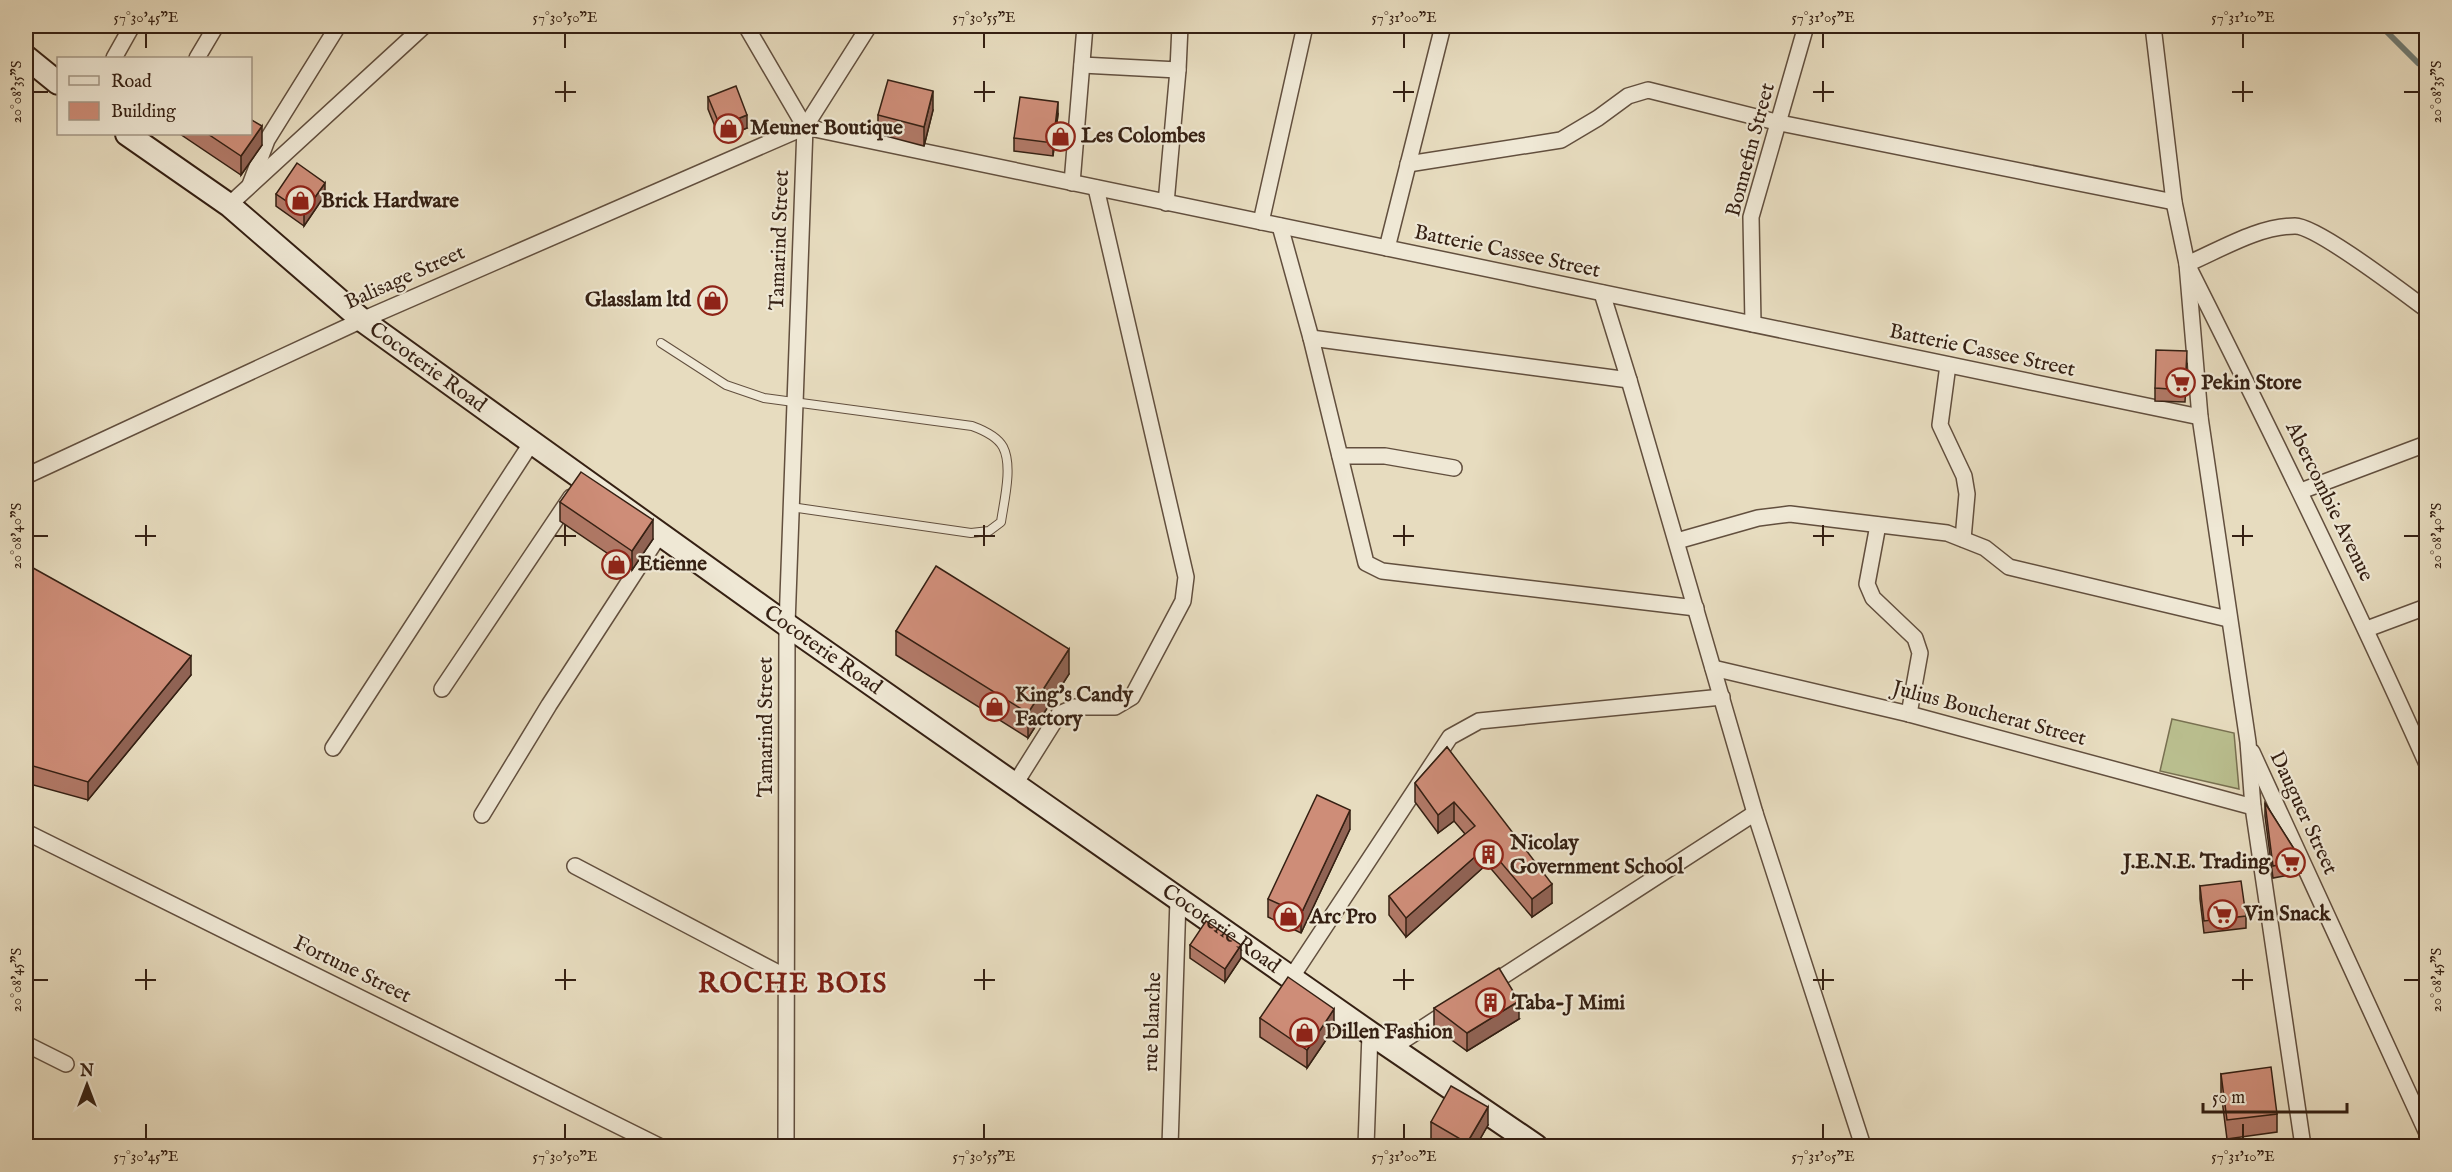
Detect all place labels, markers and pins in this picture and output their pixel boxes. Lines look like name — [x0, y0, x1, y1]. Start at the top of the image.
shop icon: Meuner Boutique — [713, 112, 745, 144]
place label: Meuner Boutique — [750, 115, 903, 142]
shop icon: Les Colombes — [1044, 120, 1076, 152]
place label: Les Colombes — [1081, 123, 1205, 150]
shop icon: Brick Hardware — [284, 185, 316, 217]
place label: Brick Hardware — [321, 188, 459, 215]
shop icon: Glasslam ltd — [696, 284, 728, 316]
place label: Glasslam ltd — [585, 287, 692, 314]
supermarket icon: Pekin Store — [2164, 367, 2196, 399]
place label: Pekin Store — [2201, 370, 2302, 397]
shop icon: Etienne — [601, 548, 633, 580]
place label: Etienne — [638, 551, 707, 578]
place label: King's Candy Factory — [1015, 682, 1134, 733]
shop icon: King's Candy Factory — [978, 691, 1010, 723]
place label: Nicolay Government School — [1509, 830, 1685, 881]
building icon: Nicolay Government School — [1473, 839, 1505, 871]
supermarket icon: J.E.N.E. Trading — [2275, 846, 2307, 878]
place label: J.E.N.E. Trading — [2120, 849, 2271, 876]
supermarket icon: Vin Snack — [2207, 898, 2239, 930]
shop icon: Arc Pro — [1273, 901, 1305, 933]
place label: Vin Snack — [2243, 901, 2331, 928]
place label: Arc Pro — [1309, 904, 1377, 931]
building icon: Taba-J Mimi — [1475, 987, 1507, 1019]
place label: Taba-J Mimi — [1511, 990, 1626, 1017]
shop icon: Dillen Fashion — [1288, 1016, 1320, 1048]
place label: Dillen Fashion — [1325, 1019, 1453, 1046]

